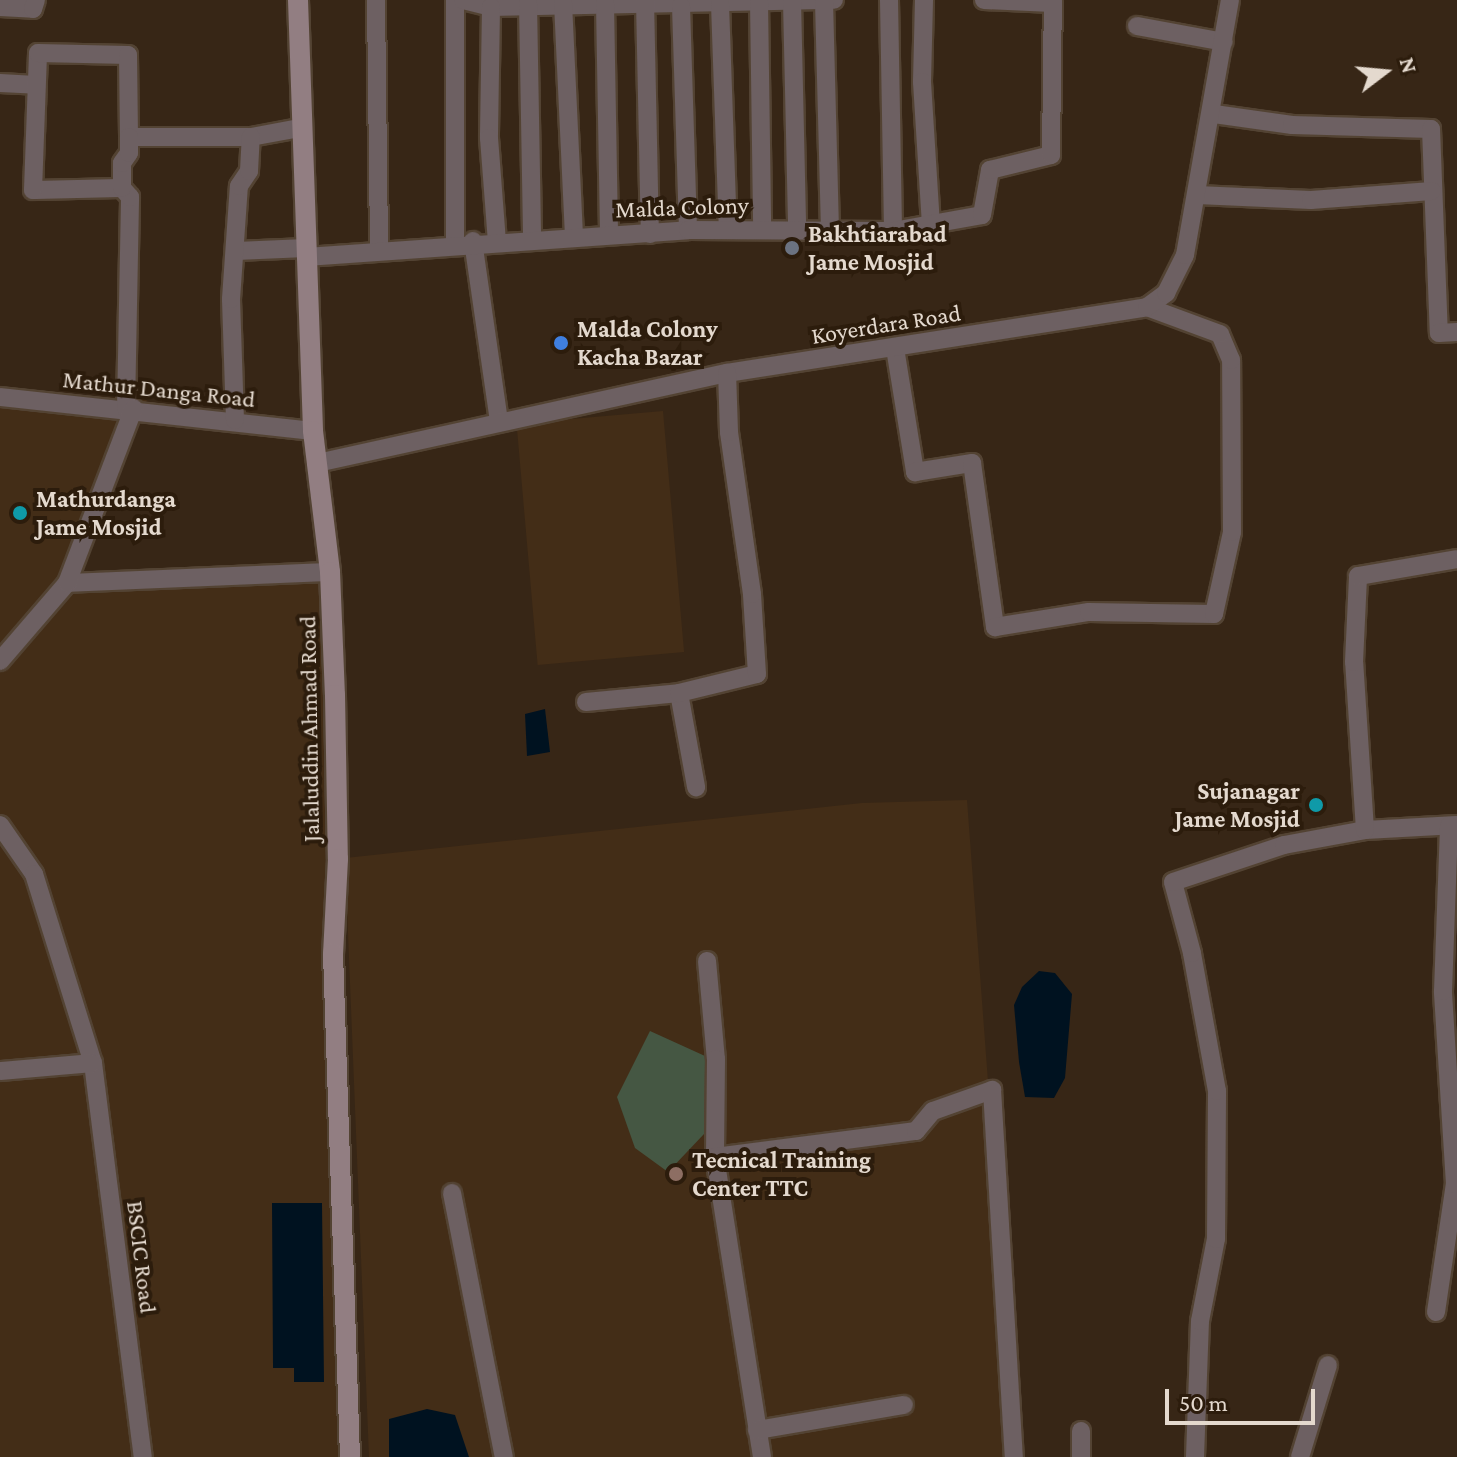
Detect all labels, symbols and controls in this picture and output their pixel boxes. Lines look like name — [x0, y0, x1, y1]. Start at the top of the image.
north arrow — [1345, 32, 1425, 112]
text: N — [1394, 55, 1423, 76]
street label: Malda Colony — [615, 190, 749, 224]
place label: Bakhtiarabad Jame Mosjid — [808, 220, 947, 276]
marker: Bakhtiarabad Jame Mosjid — [783, 239, 801, 257]
street label: Koyerdara Road — [809, 298, 963, 350]
place label: Malda Colony Kacha Bazar — [577, 315, 718, 371]
marker: Malda Colony Kacha Bazar — [552, 334, 570, 352]
street label: Mathur Danga Road — [61, 365, 257, 413]
place label: Mathurdanga Jame Mosjid — [36, 485, 176, 541]
marker: Mathurdanga Jame Mosjid — [11, 504, 29, 522]
street label: Jalaluddin Ahmad Road — [293, 616, 325, 842]
place label: Sujanagar Jame Mosjid — [1174, 777, 1300, 833]
marker: Sujanagar Jame Mosjid — [1307, 796, 1325, 814]
place label: Tecnical Training Center TTC — [692, 1146, 871, 1202]
marker: Tecnical Training Center TTC — [667, 1165, 685, 1183]
street label: BSCIC Road — [121, 1199, 163, 1315]
scale bar — [1169, 1373, 1319, 1423]
text: 50 m — [1179, 1389, 1228, 1416]

